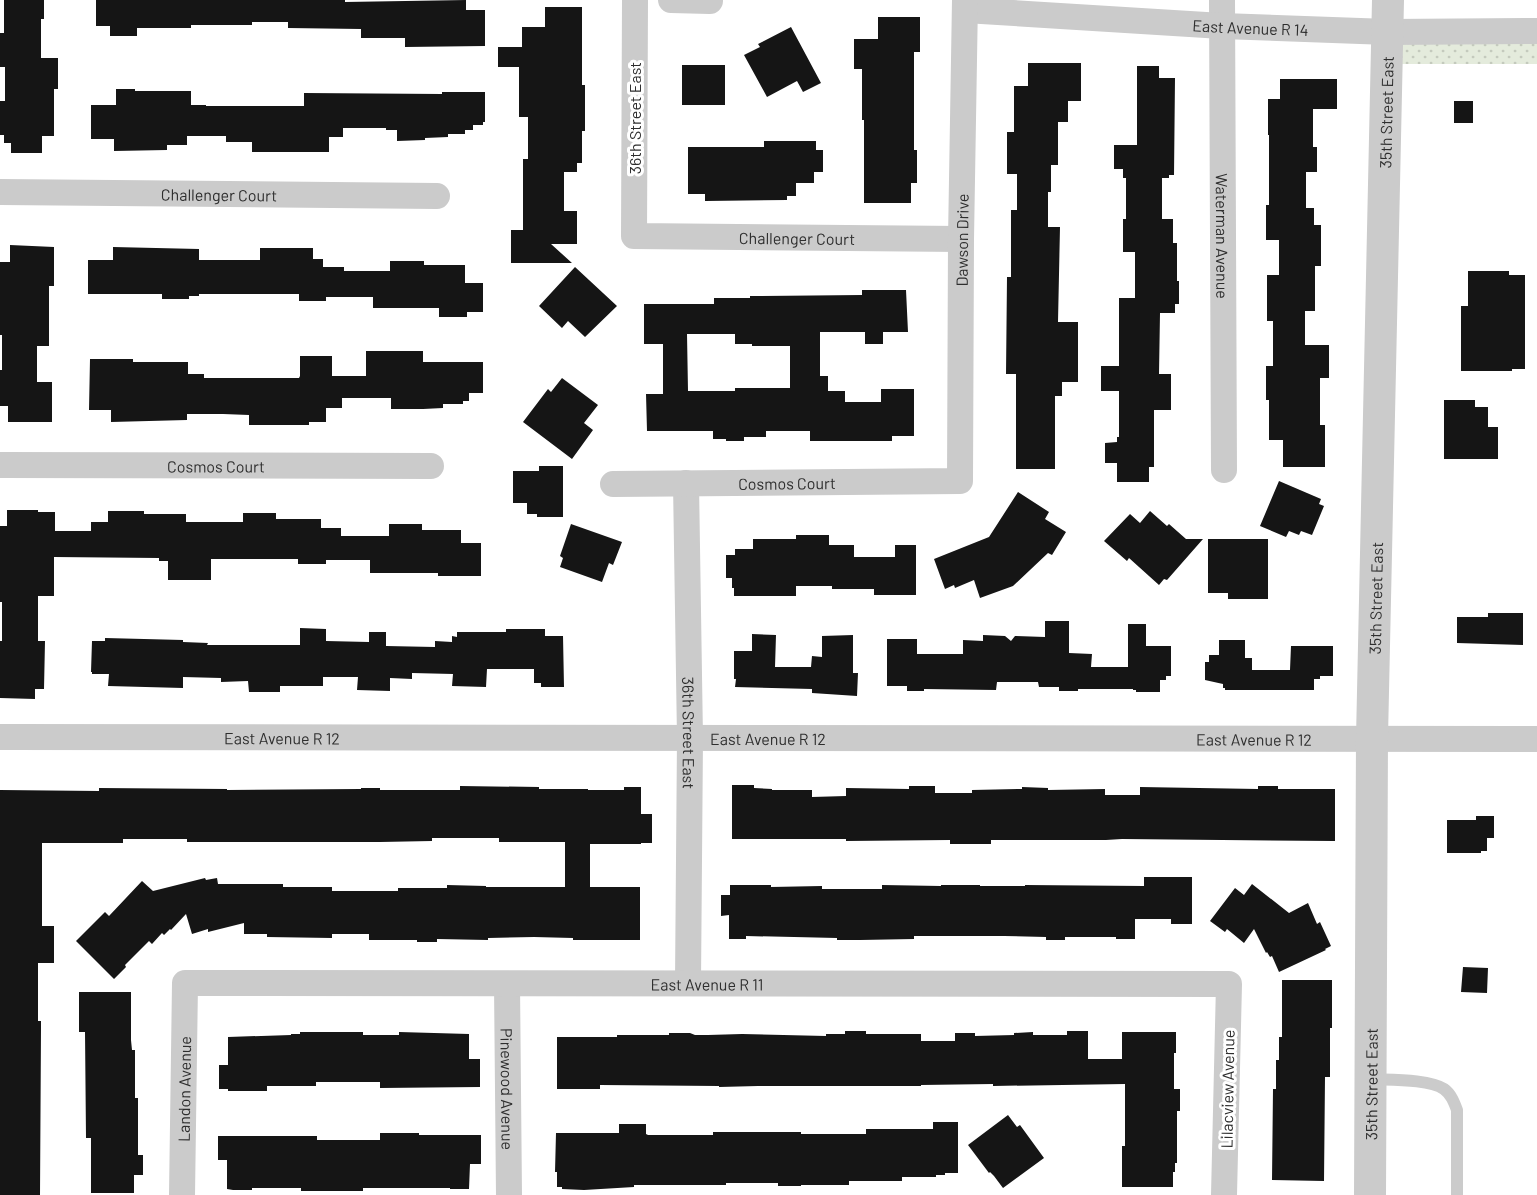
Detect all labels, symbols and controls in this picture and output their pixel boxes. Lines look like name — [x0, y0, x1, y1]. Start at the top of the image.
street label: East Avenue R 14 — [1192, 15, 1309, 39]
street label: 35th Street East — [1375, 56, 1396, 169]
street label: 36th Street East — [625, 62, 644, 174]
street label: Waterman Avenue — [1213, 173, 1233, 299]
street label: Challenger Court — [161, 184, 277, 204]
street label: Dawson Drive — [951, 193, 971, 286]
street label: Challenger Court — [739, 227, 855, 248]
street label: Cosmos Court — [167, 456, 265, 475]
street label: Cosmos Court — [738, 473, 836, 492]
street label: 35th Street East — [1364, 542, 1386, 654]
street label: 36th Street East — [680, 677, 700, 789]
street label: East Avenue R 12 — [224, 728, 340, 747]
street label: East Avenue R 12 — [710, 728, 826, 748]
street label: East Avenue R 12 — [1196, 729, 1312, 748]
street label: East Avenue R 11 — [651, 974, 763, 993]
street label: Pinewood Avenue — [498, 1028, 518, 1150]
street label: 35th Street East — [1361, 1028, 1380, 1140]
street label: Lilacview Avenue — [1216, 1029, 1238, 1149]
street label: Landon Avenue — [173, 1036, 194, 1142]

